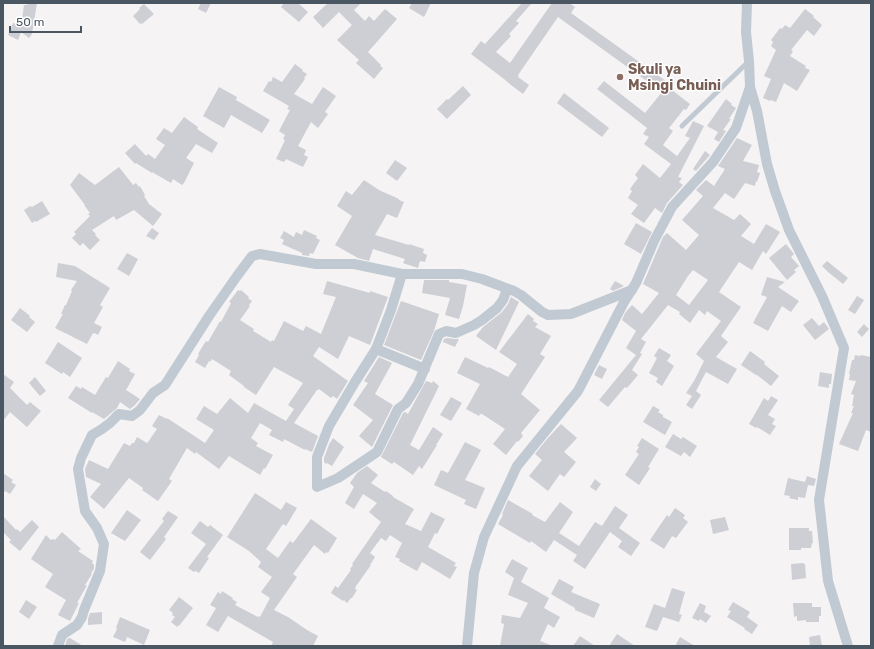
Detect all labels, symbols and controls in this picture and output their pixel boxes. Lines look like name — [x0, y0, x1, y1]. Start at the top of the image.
scale bar — [10, 8, 81, 34]
text: 50 m — [16, 15, 44, 29]
place label: Skuli ya Msingi Chuini — [628, 61, 721, 94]
marker: Skuli ya Msingi Chuini — [615, 72, 625, 82]

